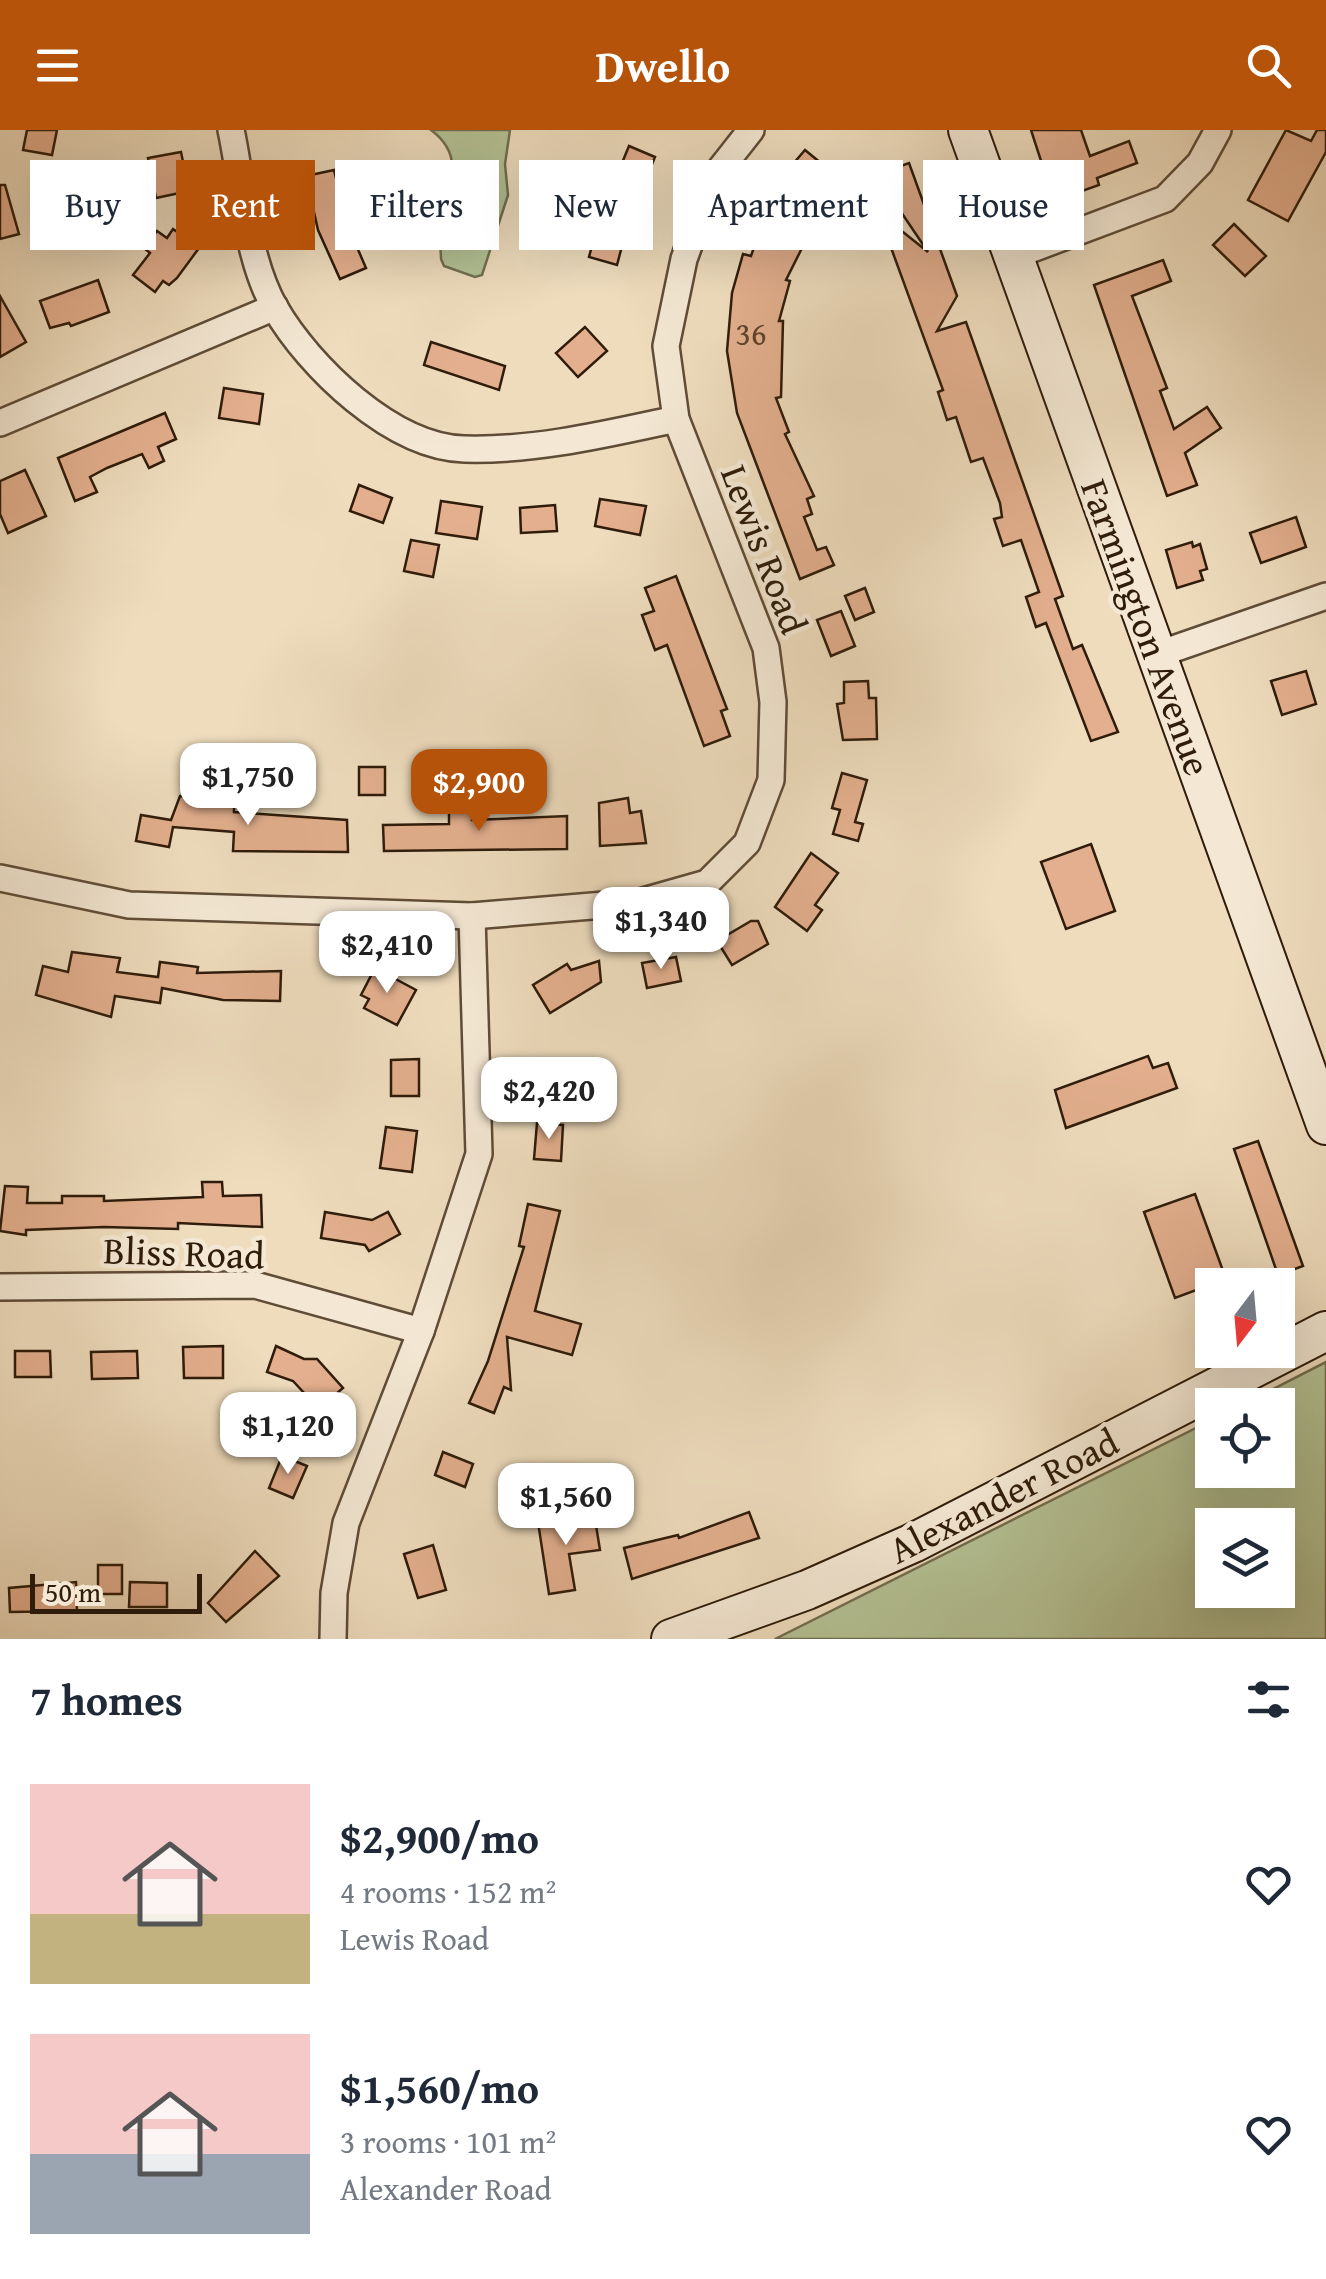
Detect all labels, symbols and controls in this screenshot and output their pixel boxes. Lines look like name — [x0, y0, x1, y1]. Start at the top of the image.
text: Dwello — [596, 33, 730, 98]
icon: menu — [30, 38, 85, 93]
icon: search — [1241, 38, 1296, 93]
chip: Buy — [30, 160, 156, 250]
chip: Rent — [176, 160, 315, 250]
chip: Filters — [335, 160, 499, 250]
chip: New — [519, 160, 653, 250]
chip: Apartment — [673, 160, 903, 250]
chip: House — [923, 160, 1084, 250]
house number: 36 — [736, 310, 766, 357]
street label: Lewis Road — [707, 456, 823, 642]
street label: Farmington Avenue — [1067, 471, 1227, 783]
pin: $1,750 — [167, 743, 329, 828]
pin: $2,900 — [398, 749, 560, 834]
text: $1,750 — [202, 752, 294, 799]
text: $2,900 — [433, 758, 525, 805]
pin: $1,340 — [580, 887, 742, 972]
text: $1,340 — [615, 896, 707, 943]
pin: $2,410 — [306, 911, 468, 996]
text: $2,410 — [341, 920, 433, 967]
pin: $2,420 — [468, 1057, 630, 1142]
text: $2,420 — [503, 1066, 595, 1113]
street label: Bliss Road — [103, 1221, 266, 1283]
north arrow — [1195, 1268, 1295, 1368]
map controls — [1195, 1268, 1295, 1608]
button: locate — [1195, 1388, 1295, 1488]
pin: $1,120 — [207, 1392, 369, 1477]
text: $1,120 — [242, 1401, 334, 1448]
street label: Alexander Road — [878, 1413, 1128, 1577]
pin: $1,560 — [485, 1463, 647, 1548]
text: $1,560 — [520, 1472, 612, 1519]
button: layers — [1195, 1508, 1295, 1608]
scale bar — [30, 1569, 202, 1614]
text: 50 m — [45, 1571, 101, 1612]
text: 7 homes — [30, 1669, 183, 1730]
icon: filters — [1241, 1672, 1296, 1727]
text: $2,900/mo — [340, 1807, 539, 1868]
icon: home — [110, 1824, 230, 1944]
icon: heart — [1241, 1857, 1296, 1912]
text: 4 rooms · 152 m² — [340, 1868, 556, 1915]
text: Lewis Road — [340, 1915, 489, 1962]
text: $1,560/mo — [340, 2057, 539, 2118]
icon: home — [110, 2074, 230, 2194]
icon: heart — [1241, 2107, 1296, 2162]
text: 3 rooms · 101 m² — [340, 2118, 556, 2165]
text: Alexander Road — [340, 2165, 552, 2212]

